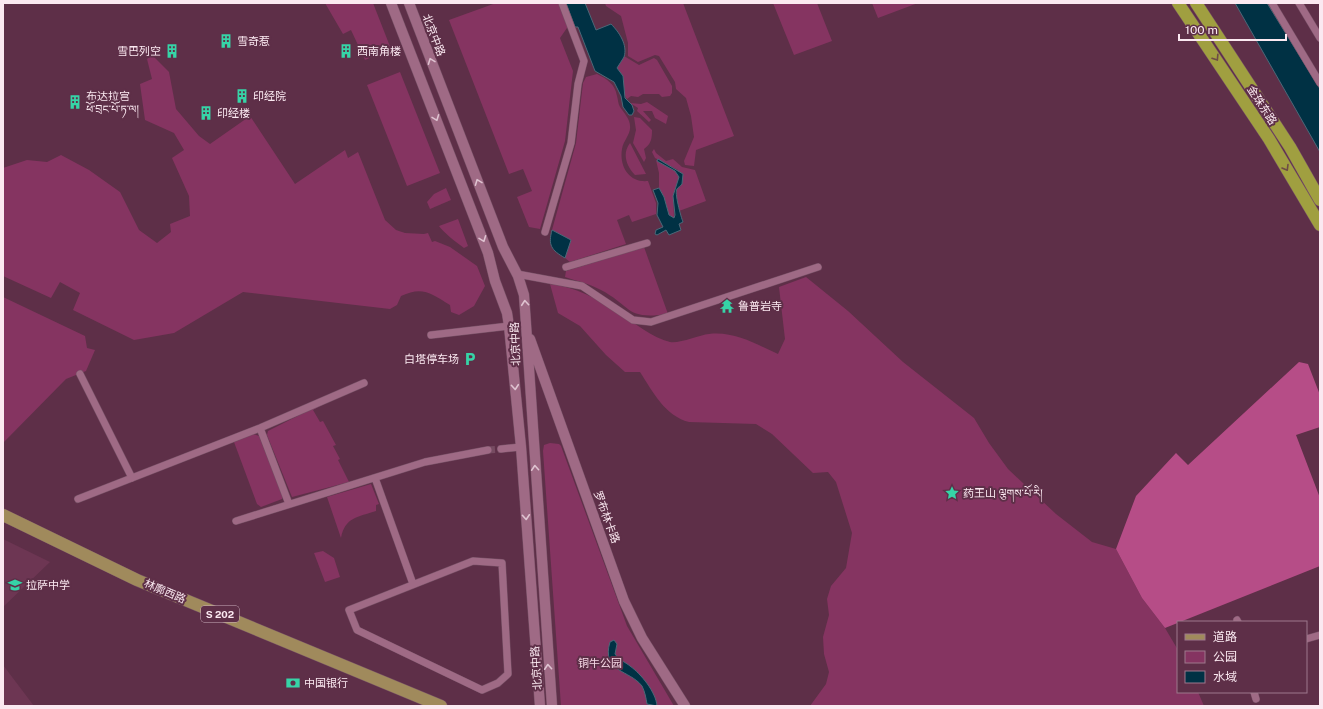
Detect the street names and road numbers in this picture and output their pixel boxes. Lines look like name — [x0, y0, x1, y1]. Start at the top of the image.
street label: 北京中路 — [421, 12, 447, 58]
street label: 金珠东路 — [1245, 83, 1279, 127]
street label: 北京中路 — [508, 322, 522, 366]
street label: 罗布林卡路 — [592, 489, 622, 545]
street label: 林廓西路 — [142, 577, 188, 605]
road number: S 202 — [201, 606, 239, 622]
street label: 北京中路 — [528, 646, 544, 690]

